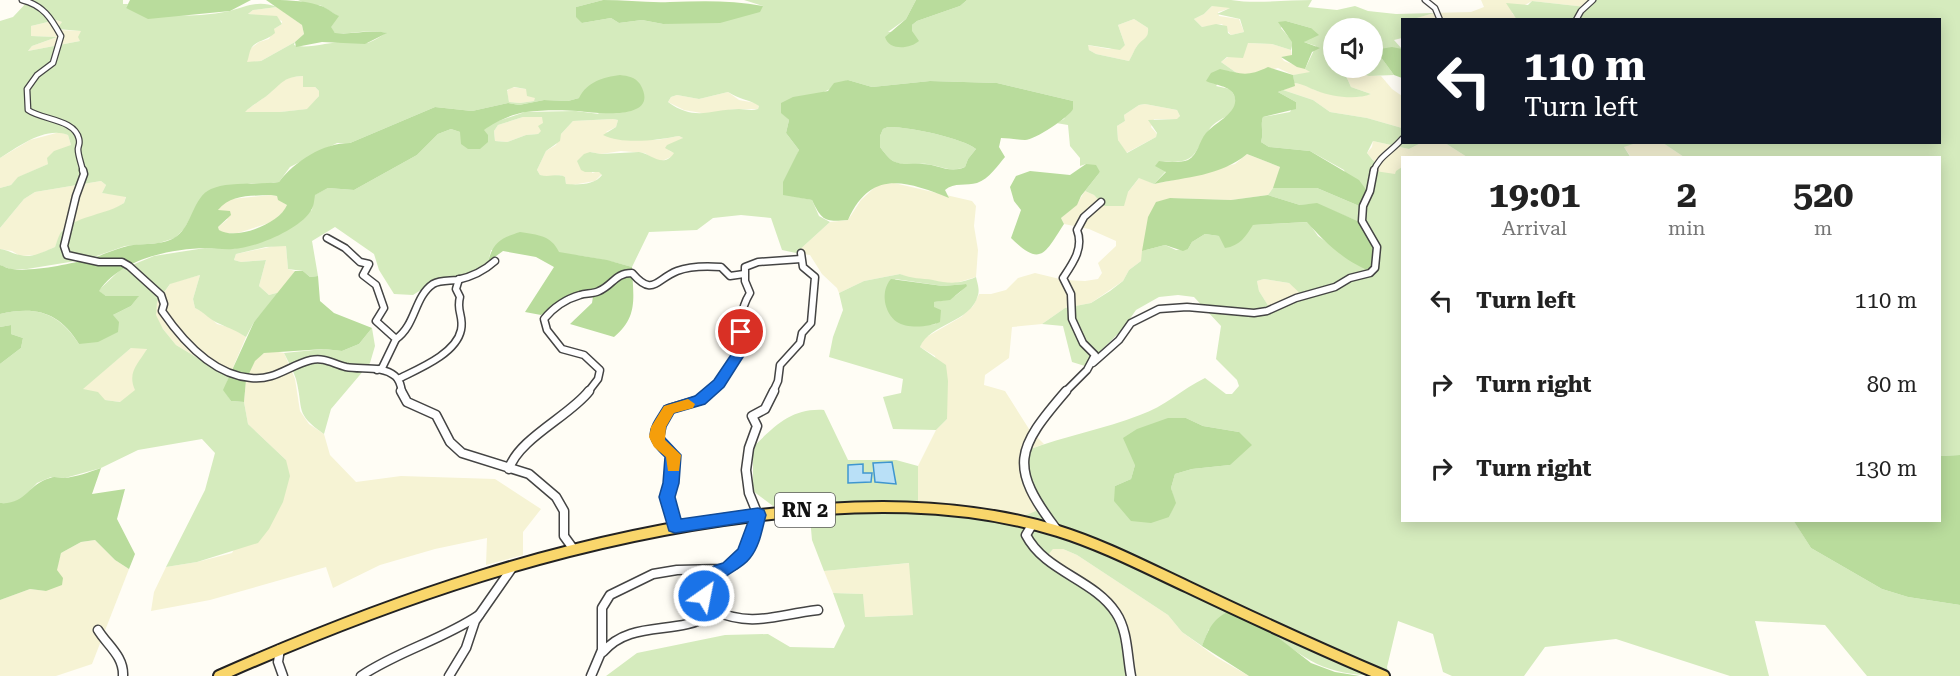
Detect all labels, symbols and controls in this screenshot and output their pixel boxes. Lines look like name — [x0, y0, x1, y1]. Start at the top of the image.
map controls — [1323, 18, 1383, 78]
button: sound — [1323, 18, 1383, 78]
text: 110 m — [1524, 41, 1646, 90]
icon: left — [1425, 42, 1503, 120]
text: Turn left — [1524, 91, 1638, 123]
text: 19:01 — [1489, 174, 1580, 216]
text: 2 — [1677, 174, 1697, 216]
text: 520 — [1793, 174, 1853, 216]
text: Arrival — [1502, 216, 1567, 240]
text: min — [1668, 216, 1705, 240]
text: m — [1814, 216, 1832, 240]
icon: left — [1425, 284, 1458, 317]
text: Turn left — [1476, 288, 1576, 313]
text: 110 m — [1854, 288, 1917, 313]
pin — [715, 306, 766, 357]
icon: arrive — [724, 315, 757, 348]
icon: right — [1425, 368, 1458, 401]
text: Turn right — [1476, 372, 1591, 397]
text: 80 m — [1867, 372, 1917, 397]
icon: right — [1425, 452, 1458, 485]
text: Turn right — [1476, 456, 1591, 481]
text: 130 m — [1854, 456, 1917, 481]
road number: RN 2 — [775, 493, 835, 527]
position arrow — [672, 564, 736, 628]

